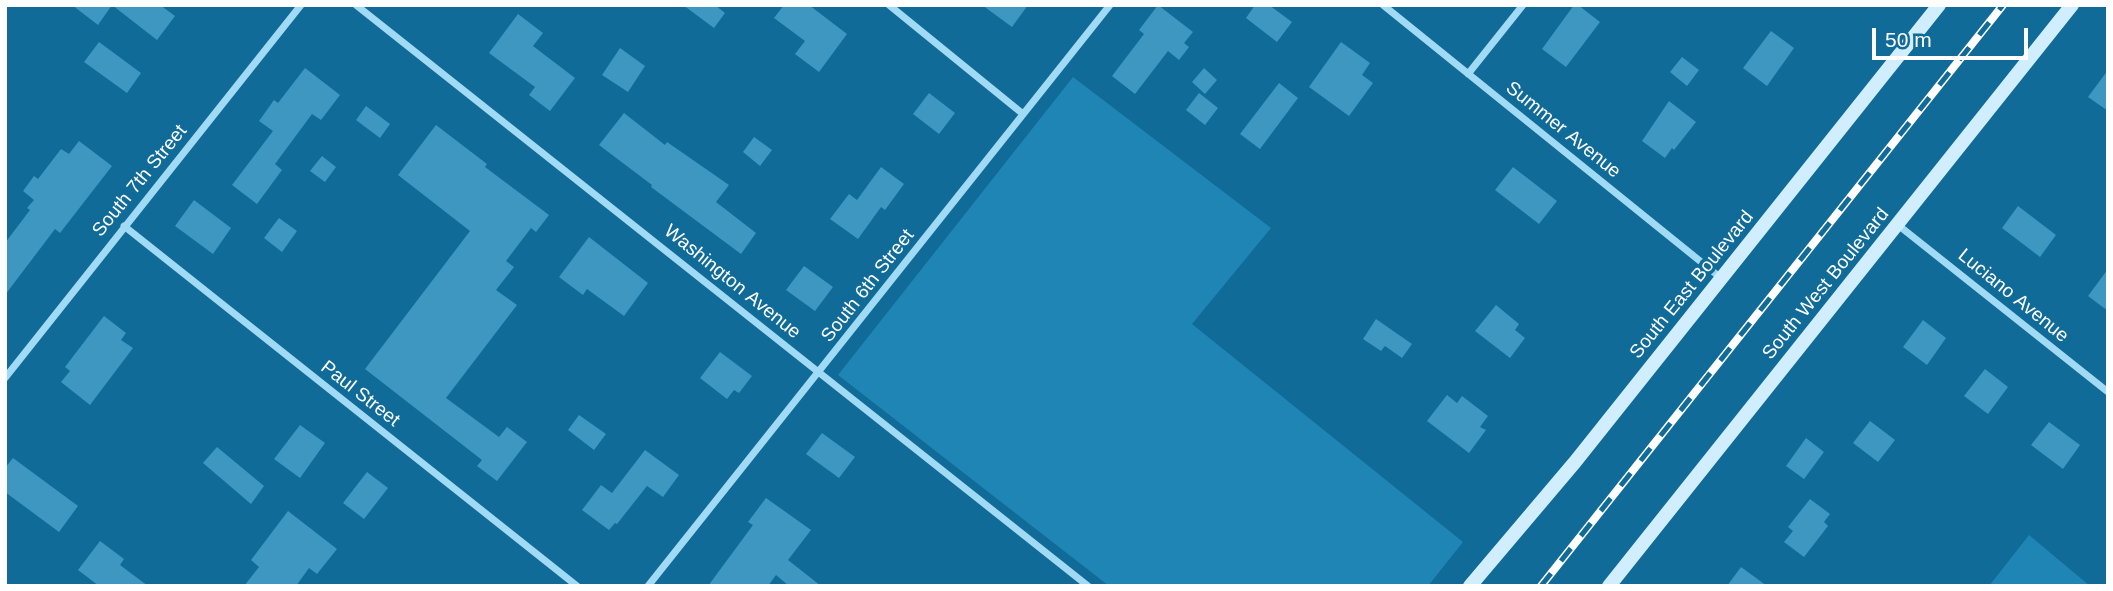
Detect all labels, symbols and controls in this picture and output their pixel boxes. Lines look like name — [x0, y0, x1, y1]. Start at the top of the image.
scale bar — [1875, 14, 2031, 58]
text: 50 m — [1885, 28, 1932, 51]
street label: Summer Avenue — [1501, 77, 1625, 183]
street label: South 7th Street — [88, 120, 192, 242]
street label: South West Boulevard — [1758, 204, 1894, 364]
street label: South East Boulevard — [1625, 206, 1759, 364]
street label: Washington Avenue — [659, 220, 805, 344]
street label: South 6th Street — [817, 225, 919, 347]
street label: Luciano Avenue — [1953, 244, 2073, 348]
street label: Paul Street — [316, 356, 404, 432]

